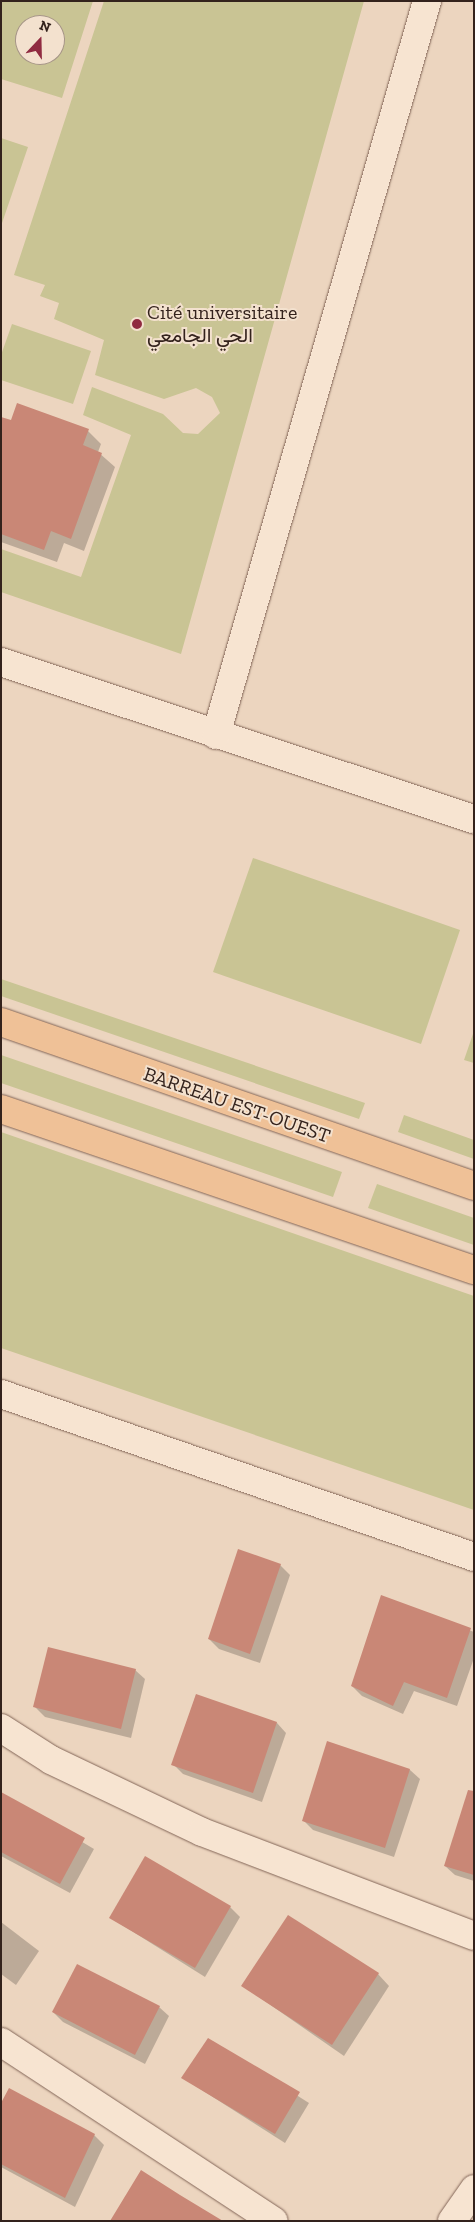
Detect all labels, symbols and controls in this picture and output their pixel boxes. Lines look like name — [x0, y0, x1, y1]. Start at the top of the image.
north arrow — [15, 15, 65, 65]
text: N — [37, 17, 53, 36]
place label: Cité universitaire الحي الجامعي — [147, 300, 297, 347]
marker: Cité universitaire الحي الجامعي — [131, 318, 143, 330]
street label: BARREAU EST-OUEST — [140, 1062, 334, 1148]

